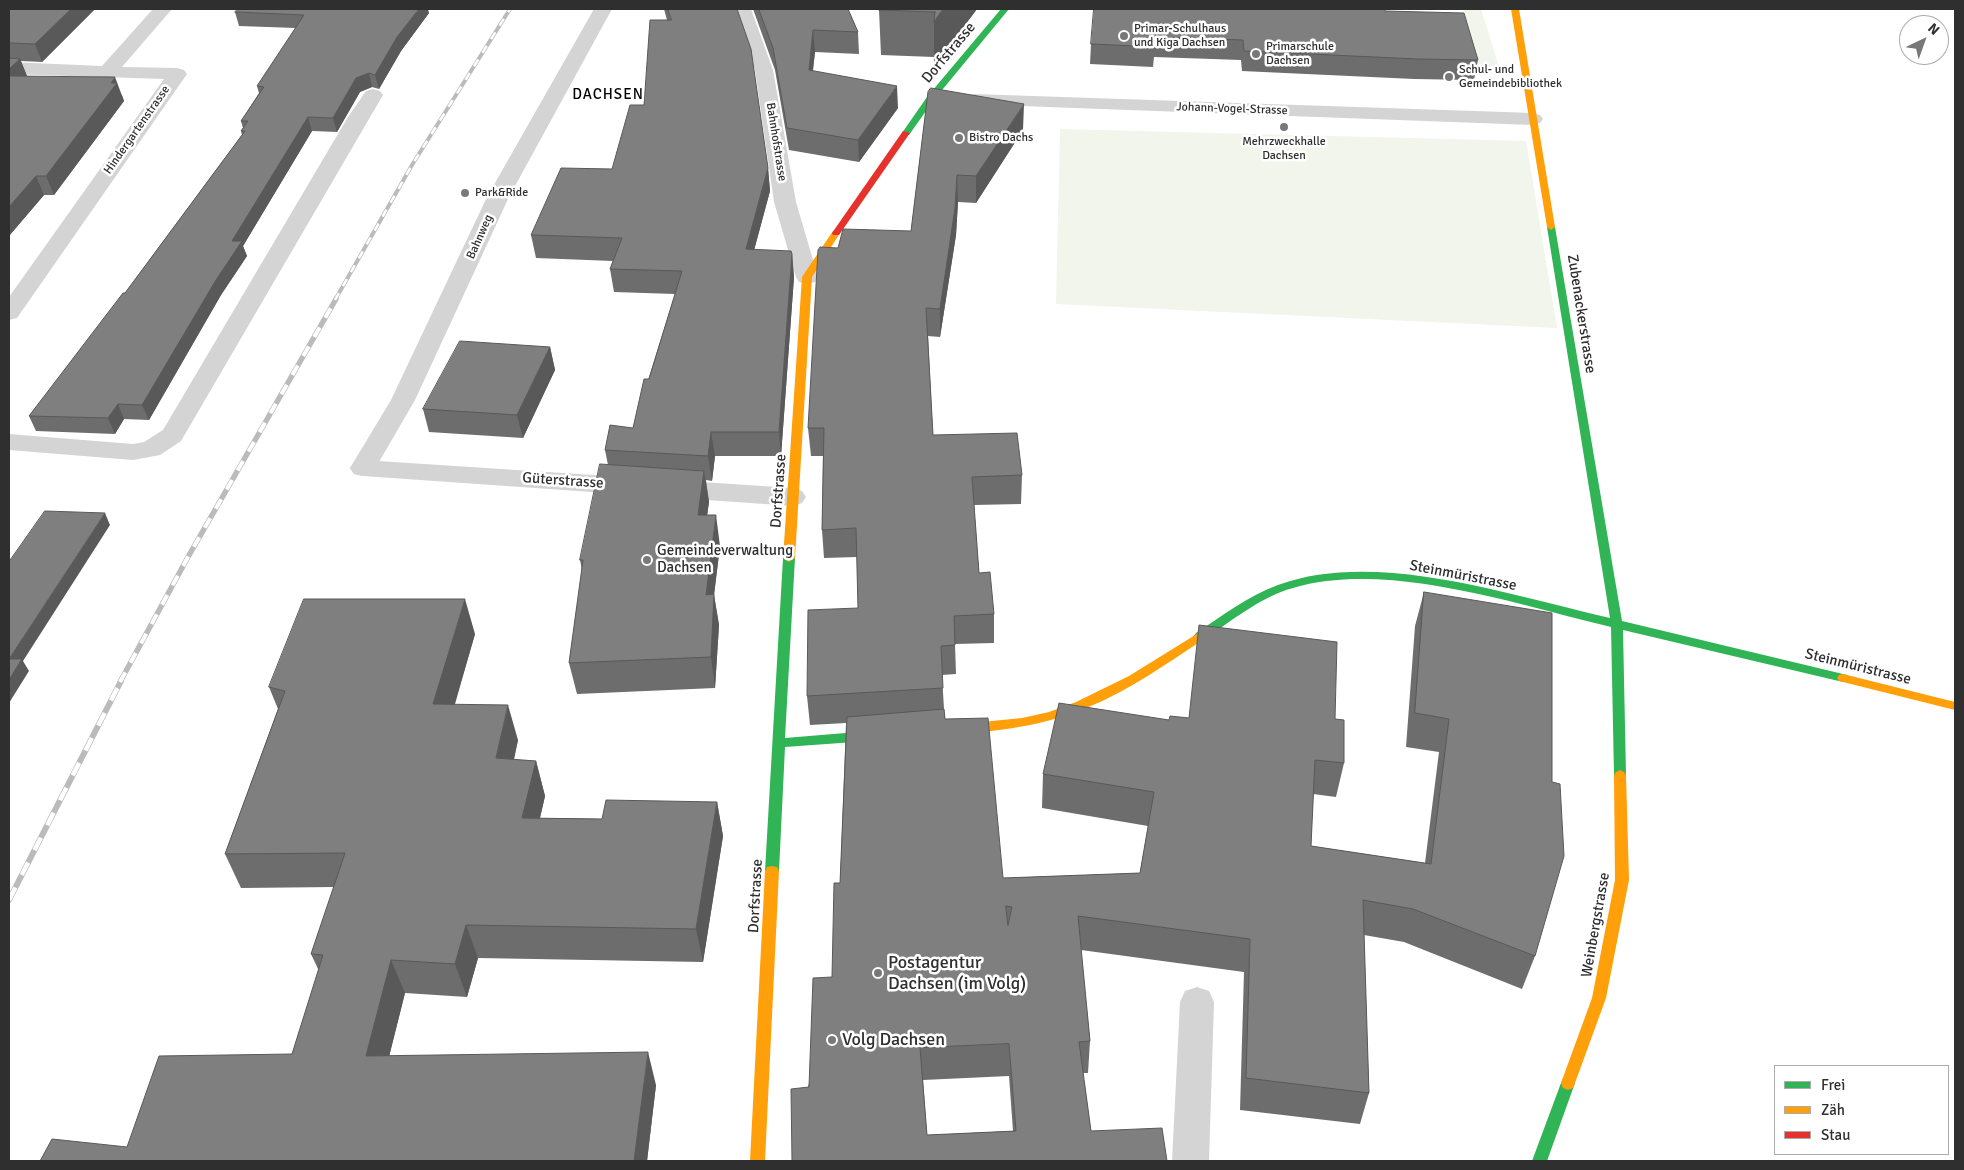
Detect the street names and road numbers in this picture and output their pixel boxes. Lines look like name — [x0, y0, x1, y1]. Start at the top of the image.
street label: Dorfstrasse — [918, 19, 980, 87]
street label: Hindergartenstrasse — [101, 83, 173, 177]
street label: Johann-Vogel-Strasse — [1176, 100, 1288, 118]
street label: Bahnhofstrasse — [763, 102, 789, 182]
street label: Bahnweg — [464, 213, 496, 261]
street label: Zubenackerstrasse — [1563, 253, 1599, 375]
street label: Dorfstrasse — [767, 453, 791, 529]
street label: Güterstrasse — [522, 469, 604, 493]
street label: Steinmüristrasse — [1408, 557, 1518, 595]
street label: Steinmüristrasse — [1803, 645, 1913, 689]
street label: Dorfstrasse — [745, 859, 767, 933]
street label: Weinbergstrasse — [1578, 871, 1614, 979]

